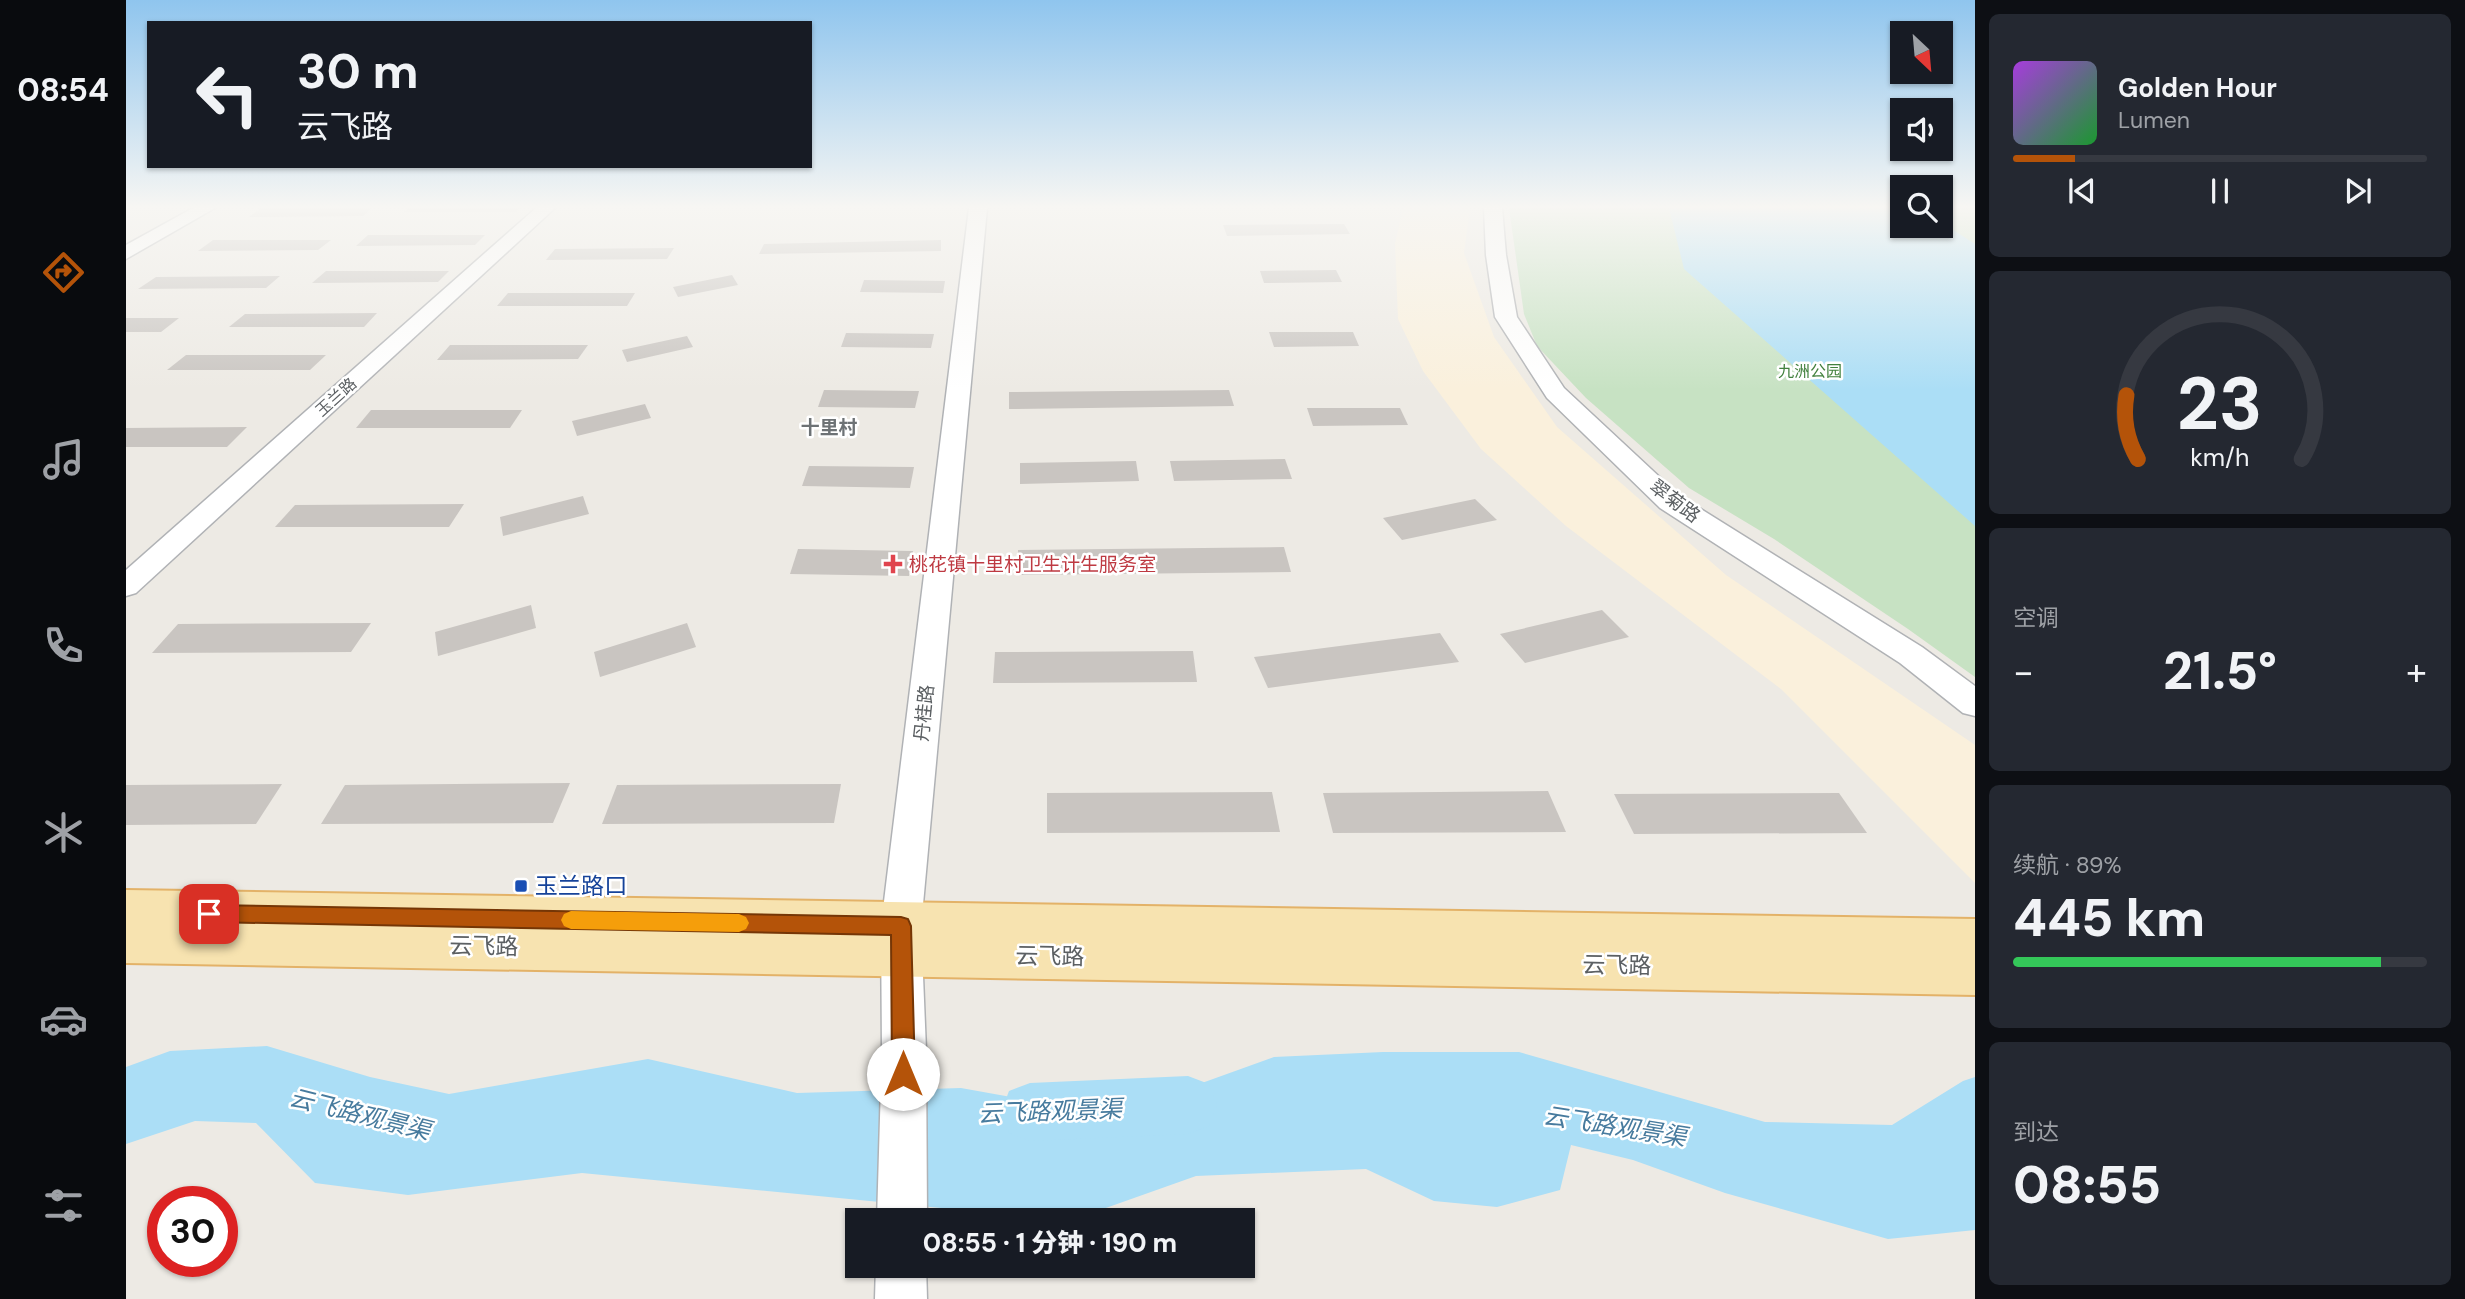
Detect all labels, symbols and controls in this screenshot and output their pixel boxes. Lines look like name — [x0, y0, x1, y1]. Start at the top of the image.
north arrow — [1890, 21, 1953, 84]
map controls — [1890, 21, 1953, 238]
text: 30 m — [297, 39, 419, 103]
icon: left — [182, 49, 273, 140]
text: 08:54 — [17, 69, 109, 111]
text: Golden Hour — [2118, 71, 2277, 105]
button: sound — [1890, 98, 1953, 161]
text: Lumen — [2118, 105, 2190, 135]
text: 云飞路 — [297, 106, 393, 148]
icon: previous — [2063, 172, 2101, 210]
icon: pause — [2201, 172, 2239, 210]
icon: next — [2339, 172, 2377, 210]
button: search — [1890, 175, 1953, 238]
icon: directions — [39, 248, 88, 297]
text: 23 — [2177, 357, 2263, 452]
park label: 九洲公园 — [1778, 361, 1842, 382]
street label: 玉兰路 — [311, 373, 361, 421]
district label: 十里村 — [800, 415, 858, 440]
icon: music — [39, 435, 88, 484]
text: km/h — [2190, 440, 2250, 473]
street label: 翠菊路 — [1645, 474, 1705, 528]
place label: 桃花镇十里村卫生计生服务室 — [909, 552, 1156, 577]
marker: 桃花镇十里村卫生计生服务室 — [883, 554, 903, 574]
text: 空调 — [2013, 603, 2059, 633]
icon: phone — [39, 621, 88, 670]
text: 21.5° — [2163, 637, 2277, 705]
text: − — [2013, 647, 2034, 697]
text: + — [2406, 647, 2427, 697]
street label: 丹桂路 — [909, 683, 939, 743]
icon: climate — [39, 808, 88, 857]
text: 续航 · 89% — [2013, 850, 2122, 880]
place label: 玉兰路口 — [535, 871, 627, 901]
marker: 玉兰路口 — [513, 878, 529, 894]
pin — [179, 884, 239, 944]
text: 445 km — [2013, 884, 2205, 952]
icon: arrive — [190, 895, 228, 933]
street label: 云飞路 — [449, 930, 519, 962]
street label: 云飞路 — [1015, 940, 1085, 972]
street label: 云飞路 — [1582, 949, 1652, 981]
icon: car — [39, 995, 88, 1044]
position arrow — [866, 1037, 940, 1111]
water label: 云飞路观景渠 — [286, 1082, 437, 1147]
water label: 云飞路观景渠 — [978, 1093, 1125, 1129]
water label: 云飞路观景渠 — [1541, 1099, 1692, 1153]
text: 到达 — [2013, 1117, 2059, 1147]
text: 08:55 — [2013, 1151, 2161, 1219]
icon: filters — [39, 1181, 88, 1230]
speed limit sign: 30 — [147, 1186, 238, 1277]
text: 08:55 · 1 分钟 · 190 m — [923, 1226, 1177, 1260]

